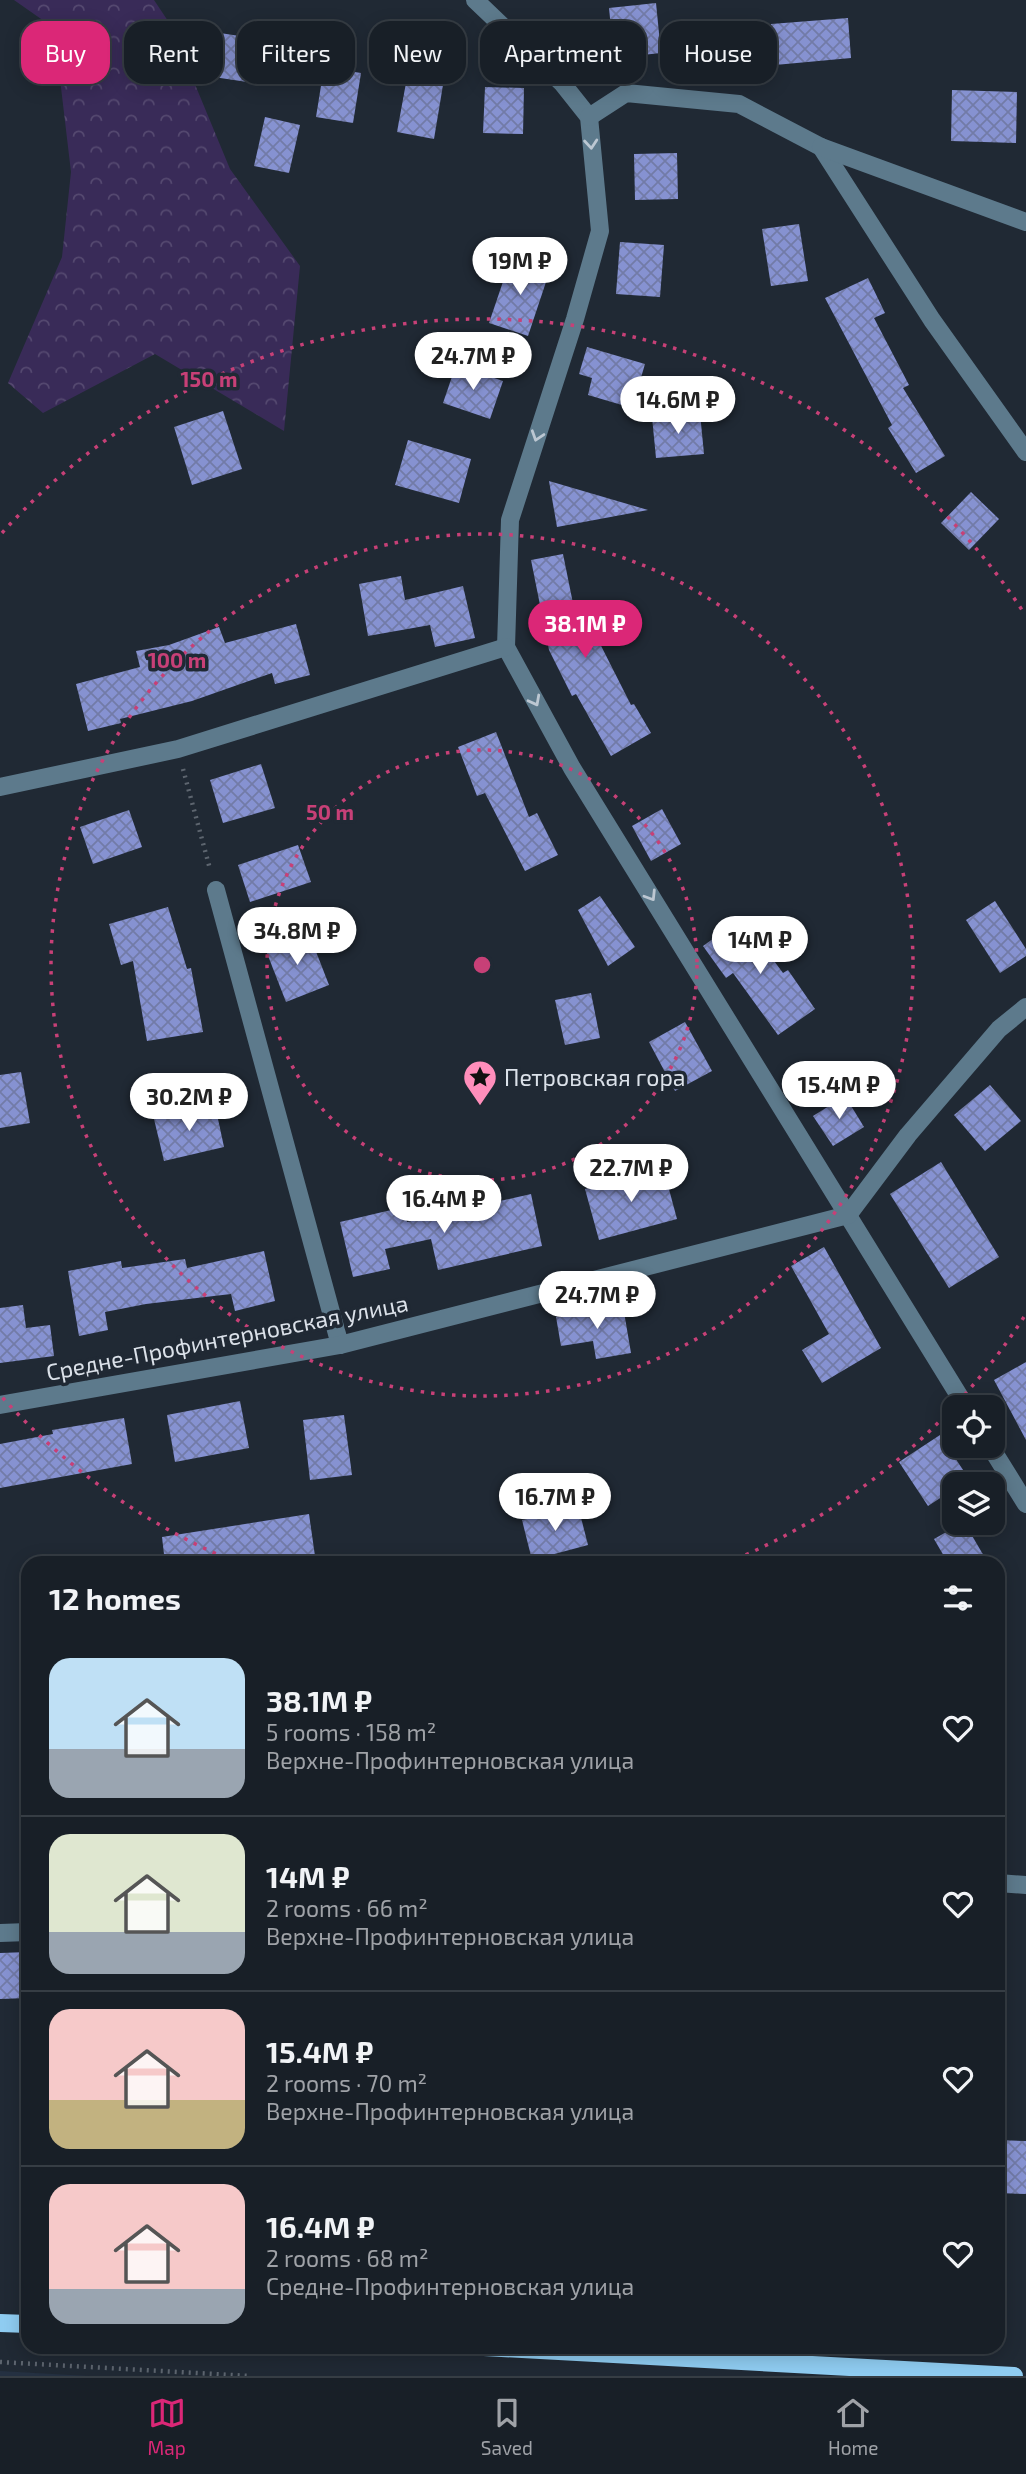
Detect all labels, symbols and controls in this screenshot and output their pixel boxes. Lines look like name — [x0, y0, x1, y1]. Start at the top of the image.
chip: Buy — [21, 21, 110, 84]
chip: Rent — [124, 21, 223, 84]
chip: Filters — [237, 21, 355, 84]
chip: New — [369, 21, 466, 84]
chip: Apartment — [480, 21, 646, 84]
chip: House — [660, 21, 777, 84]
one-way arrow — [583, 139, 598, 150]
pin: 19M ₽ — [471, 238, 569, 297]
text: 19M ₽ — [488, 246, 552, 274]
pin: 24.7M ₽ — [408, 332, 538, 392]
text: 24.7M ₽ — [431, 341, 515, 369]
text: 150 m — [181, 366, 237, 391]
pin: 14.6M ₽ — [613, 376, 743, 436]
text: 14.6M ₽ — [636, 385, 720, 413]
one-way arrow — [531, 429, 545, 441]
pin: 38.1M ₽ — [520, 600, 650, 660]
text: 38.1M ₽ — [544, 609, 626, 637]
text: 100 m — [148, 647, 206, 672]
one-way arrow — [527, 693, 540, 706]
text: 50 m — [306, 799, 354, 824]
one-way arrow — [642, 889, 655, 902]
pin: 34.8M ₽ — [232, 908, 362, 967]
text: 34.8M ₽ — [253, 916, 341, 944]
pin: 14M ₽ — [711, 916, 809, 976]
text: 14M ₽ — [728, 925, 792, 953]
centre of rings — [470, 953, 494, 977]
place icon: Петровская гора — [461, 1058, 499, 1107]
pin: 15.4M ₽ — [774, 1062, 904, 1121]
place label: Петровская гора — [504, 1063, 686, 1091]
text: 15.4M ₽ — [798, 1070, 880, 1098]
pin: 30.2M ₽ — [124, 1074, 254, 1133]
text: 30.2M ₽ — [146, 1082, 232, 1110]
pin: 22.7M ₽ — [566, 1144, 696, 1204]
text: 22.7M ₽ — [589, 1153, 673, 1181]
pin: 16.4M ₽ — [379, 1176, 509, 1235]
text: 16.4M ₽ — [402, 1184, 486, 1212]
pin: 24.7M ₽ — [532, 1272, 662, 1331]
text: 24.7M ₽ — [555, 1280, 639, 1308]
street label: Средне-Профинтерновская улица — [44, 1288, 411, 1387]
map controls — [942, 1395, 1005, 1535]
button: locate — [942, 1395, 1005, 1458]
button: layers — [942, 1472, 1005, 1535]
pin: 16.7M ₽ — [490, 1474, 620, 1533]
text: 16.7M ₽ — [515, 1482, 595, 1510]
icon: filters — [939, 1579, 977, 1617]
text: 12 homes — [49, 1580, 181, 1616]
text: 38.1M ₽ — [266, 1682, 372, 1718]
icon: home — [105, 1686, 189, 1770]
icon: heart — [939, 1709, 977, 1747]
text: 5 rooms · 158 m² — [266, 1718, 436, 1746]
text: Верхне-Профинтерновская улица — [266, 1746, 634, 1774]
text: 14M ₽ — [266, 1858, 350, 1894]
icon: home — [105, 1862, 189, 1946]
icon: heart — [939, 1885, 977, 1923]
text: 2 rooms · 66 m² — [266, 1894, 428, 1922]
text: Верхне-Профинтерновская улица — [266, 1922, 634, 1950]
text: 15.4M ₽ — [266, 2033, 373, 2069]
icon: home — [105, 2037, 189, 2121]
icon: heart — [939, 2060, 977, 2098]
text: 2 rooms · 70 m² — [266, 2069, 427, 2097]
text: Верхне-Профинтерновская улица — [266, 2097, 634, 2125]
text: 16.4M ₽ — [266, 2208, 375, 2244]
icon: home — [105, 2212, 189, 2296]
icon: heart — [939, 2235, 977, 2273]
text: 2 rooms · 68 m² — [266, 2244, 429, 2272]
text: Средне-Профинтерновская улица — [266, 2272, 634, 2300]
tab: Map — [148, 2394, 186, 2459]
tab: Saved — [481, 2394, 533, 2459]
tab: Home — [828, 2394, 878, 2459]

